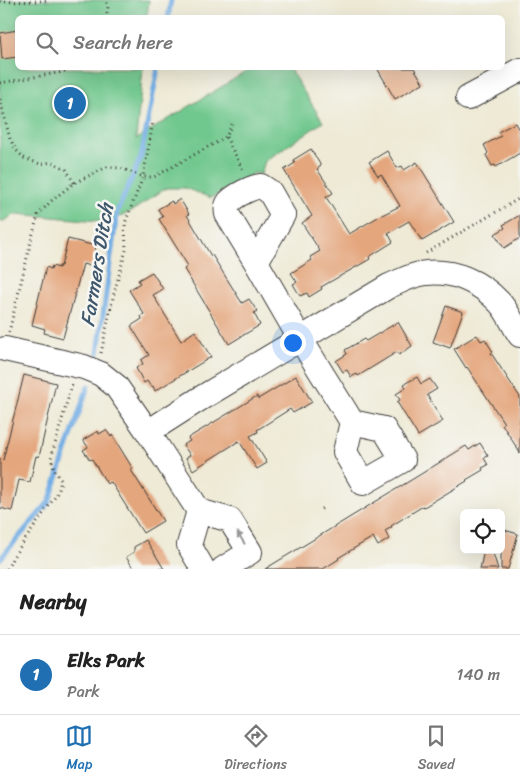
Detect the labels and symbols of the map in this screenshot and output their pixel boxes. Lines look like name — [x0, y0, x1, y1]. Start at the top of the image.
pin: 1 — [54, 84, 86, 122]
water label: Farmers Ditch — [70, 199, 124, 329]
your location — [280, 330, 306, 356]
one-way arrow — [236, 531, 245, 544]

